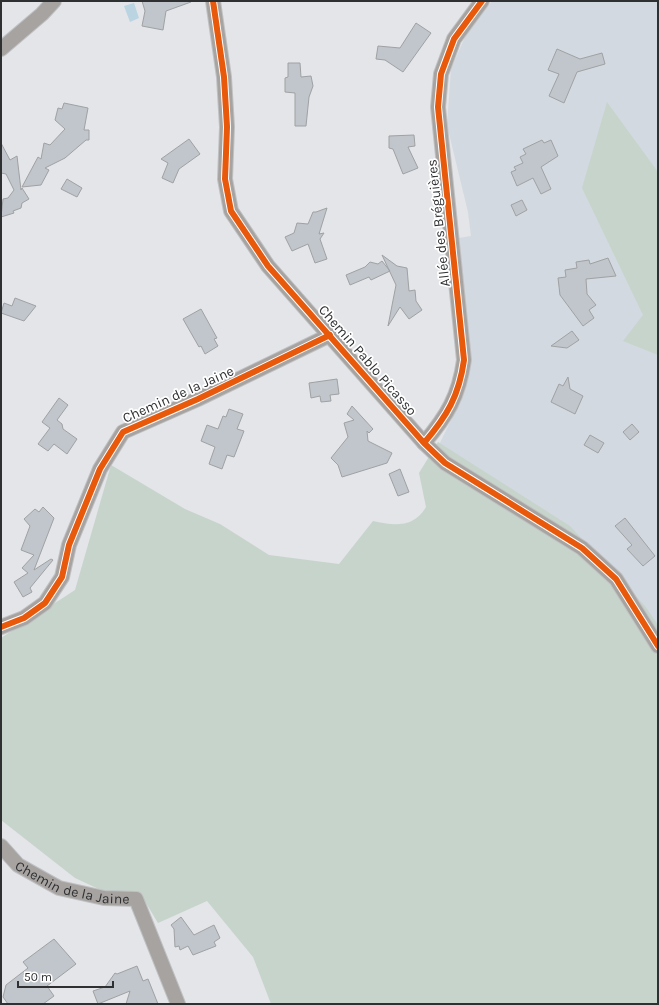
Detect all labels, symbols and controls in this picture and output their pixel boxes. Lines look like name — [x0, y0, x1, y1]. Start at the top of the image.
street label: Allée des Bréguières — [423, 158, 454, 288]
street label: Chemin Pablo Picasso — [315, 301, 420, 419]
street label: Chemin de la Jaine — [120, 362, 237, 427]
street label: Chemin de la Jaine — [12, 857, 130, 908]
scale bar — [18, 963, 113, 989]
text: 50 m — [24, 970, 52, 984]

